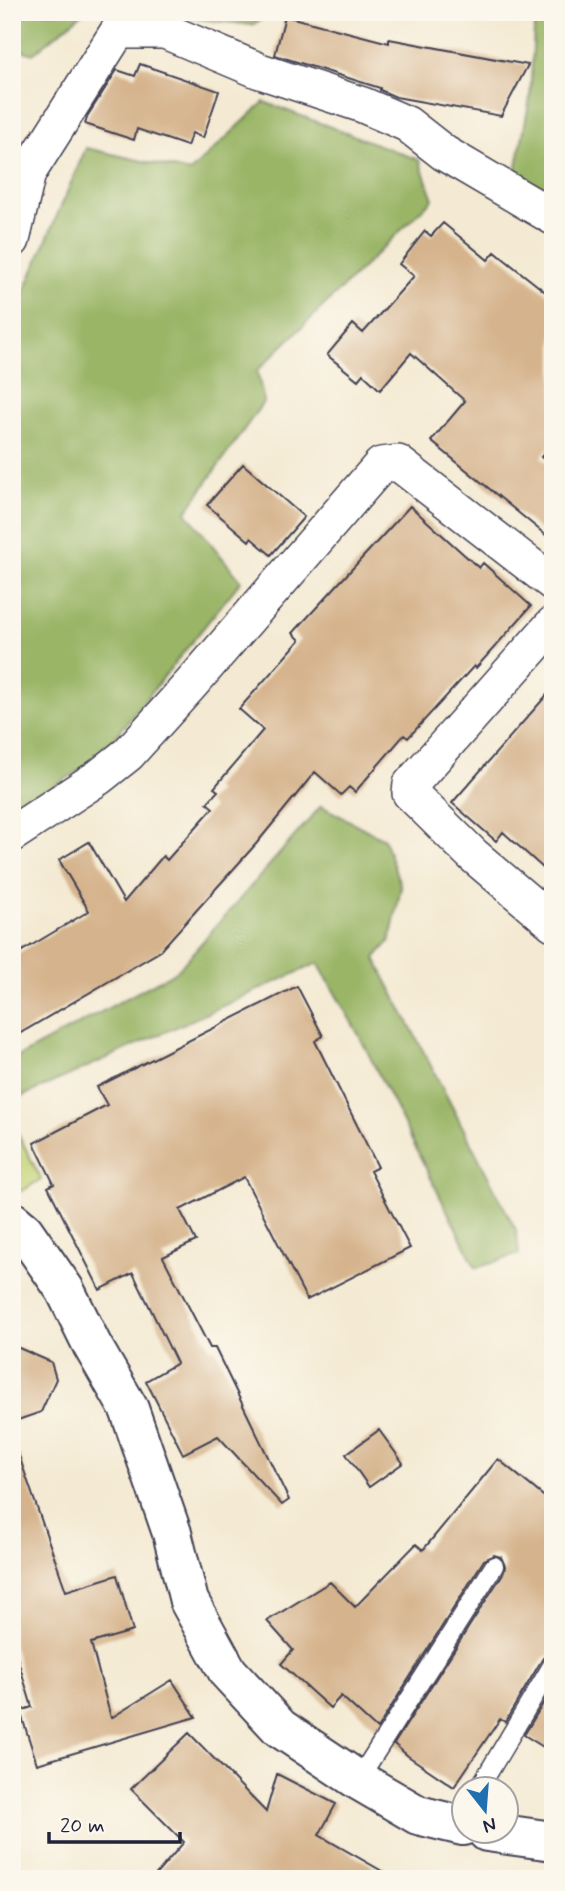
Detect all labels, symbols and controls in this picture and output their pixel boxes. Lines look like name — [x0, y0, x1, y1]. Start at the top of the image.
north arrow — [449, 1776, 520, 1846]
scale bar — [49, 1800, 180, 1844]
text: N — [480, 1811, 499, 1839]
text: 20 m — [60, 1812, 105, 1840]

